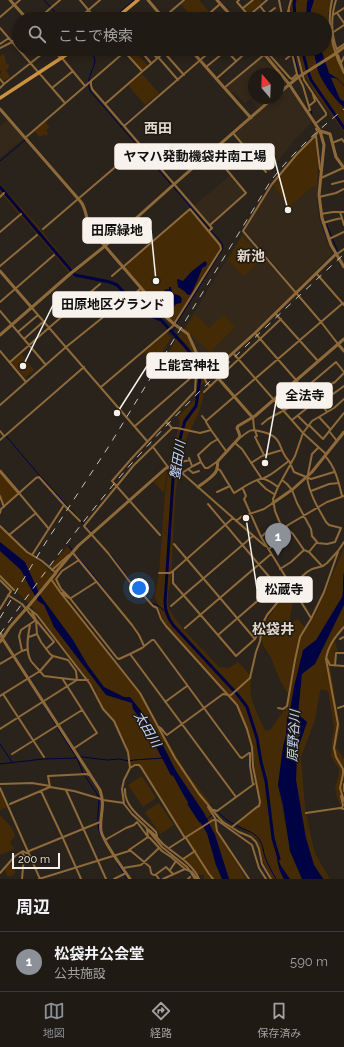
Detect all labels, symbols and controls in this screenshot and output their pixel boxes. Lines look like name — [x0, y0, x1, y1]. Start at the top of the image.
search box — [12, 12, 332, 56]
icon: search — [26, 23, 48, 45]
text: ここで検索 — [58, 27, 133, 45]
north arrow — [248, 68, 284, 104]
district label: 西田 — [144, 120, 172, 136]
callout: ヤマハ発動機袋井南工場 — [115, 144, 274, 169]
text: ヤマハ発動機袋井南工場 — [123, 149, 267, 164]
callout: 田原緑地 — [83, 218, 151, 243]
text: 田原緑地 — [91, 223, 143, 238]
district label: 新池 — [237, 248, 265, 264]
callout: 田原地区グランド — [53, 292, 173, 317]
text: 田原地区グランド — [61, 297, 165, 312]
callout: 上能宮神社 — [147, 353, 228, 378]
text: 上能宮神社 — [154, 358, 220, 373]
callout: 全法寺 — [277, 383, 332, 408]
text: 全法寺 — [285, 388, 325, 403]
water label: 蟹田川 — [167, 438, 188, 481]
pin: 1 — [265, 523, 291, 556]
callout: 松蔵寺 — [257, 577, 312, 602]
your location — [129, 578, 149, 598]
text: 松蔵寺 — [264, 582, 304, 597]
district label: 松袋井 — [252, 621, 294, 637]
water label: 原野谷川 — [285, 708, 302, 762]
water label: 太田川 — [131, 709, 165, 752]
scale bar — [12, 851, 60, 870]
text: 200 m — [18, 853, 50, 866]
text: 周辺 — [16, 897, 50, 917]
text: 松袋井公会堂 — [54, 945, 144, 963]
text: 1 — [26, 954, 32, 969]
text: 590 m — [290, 954, 328, 969]
text: 公共施設 — [54, 966, 106, 981]
tab: 地図 — [43, 1000, 65, 1040]
tab: 経路 — [150, 1000, 172, 1040]
tab: 保存済み — [257, 1000, 301, 1040]

